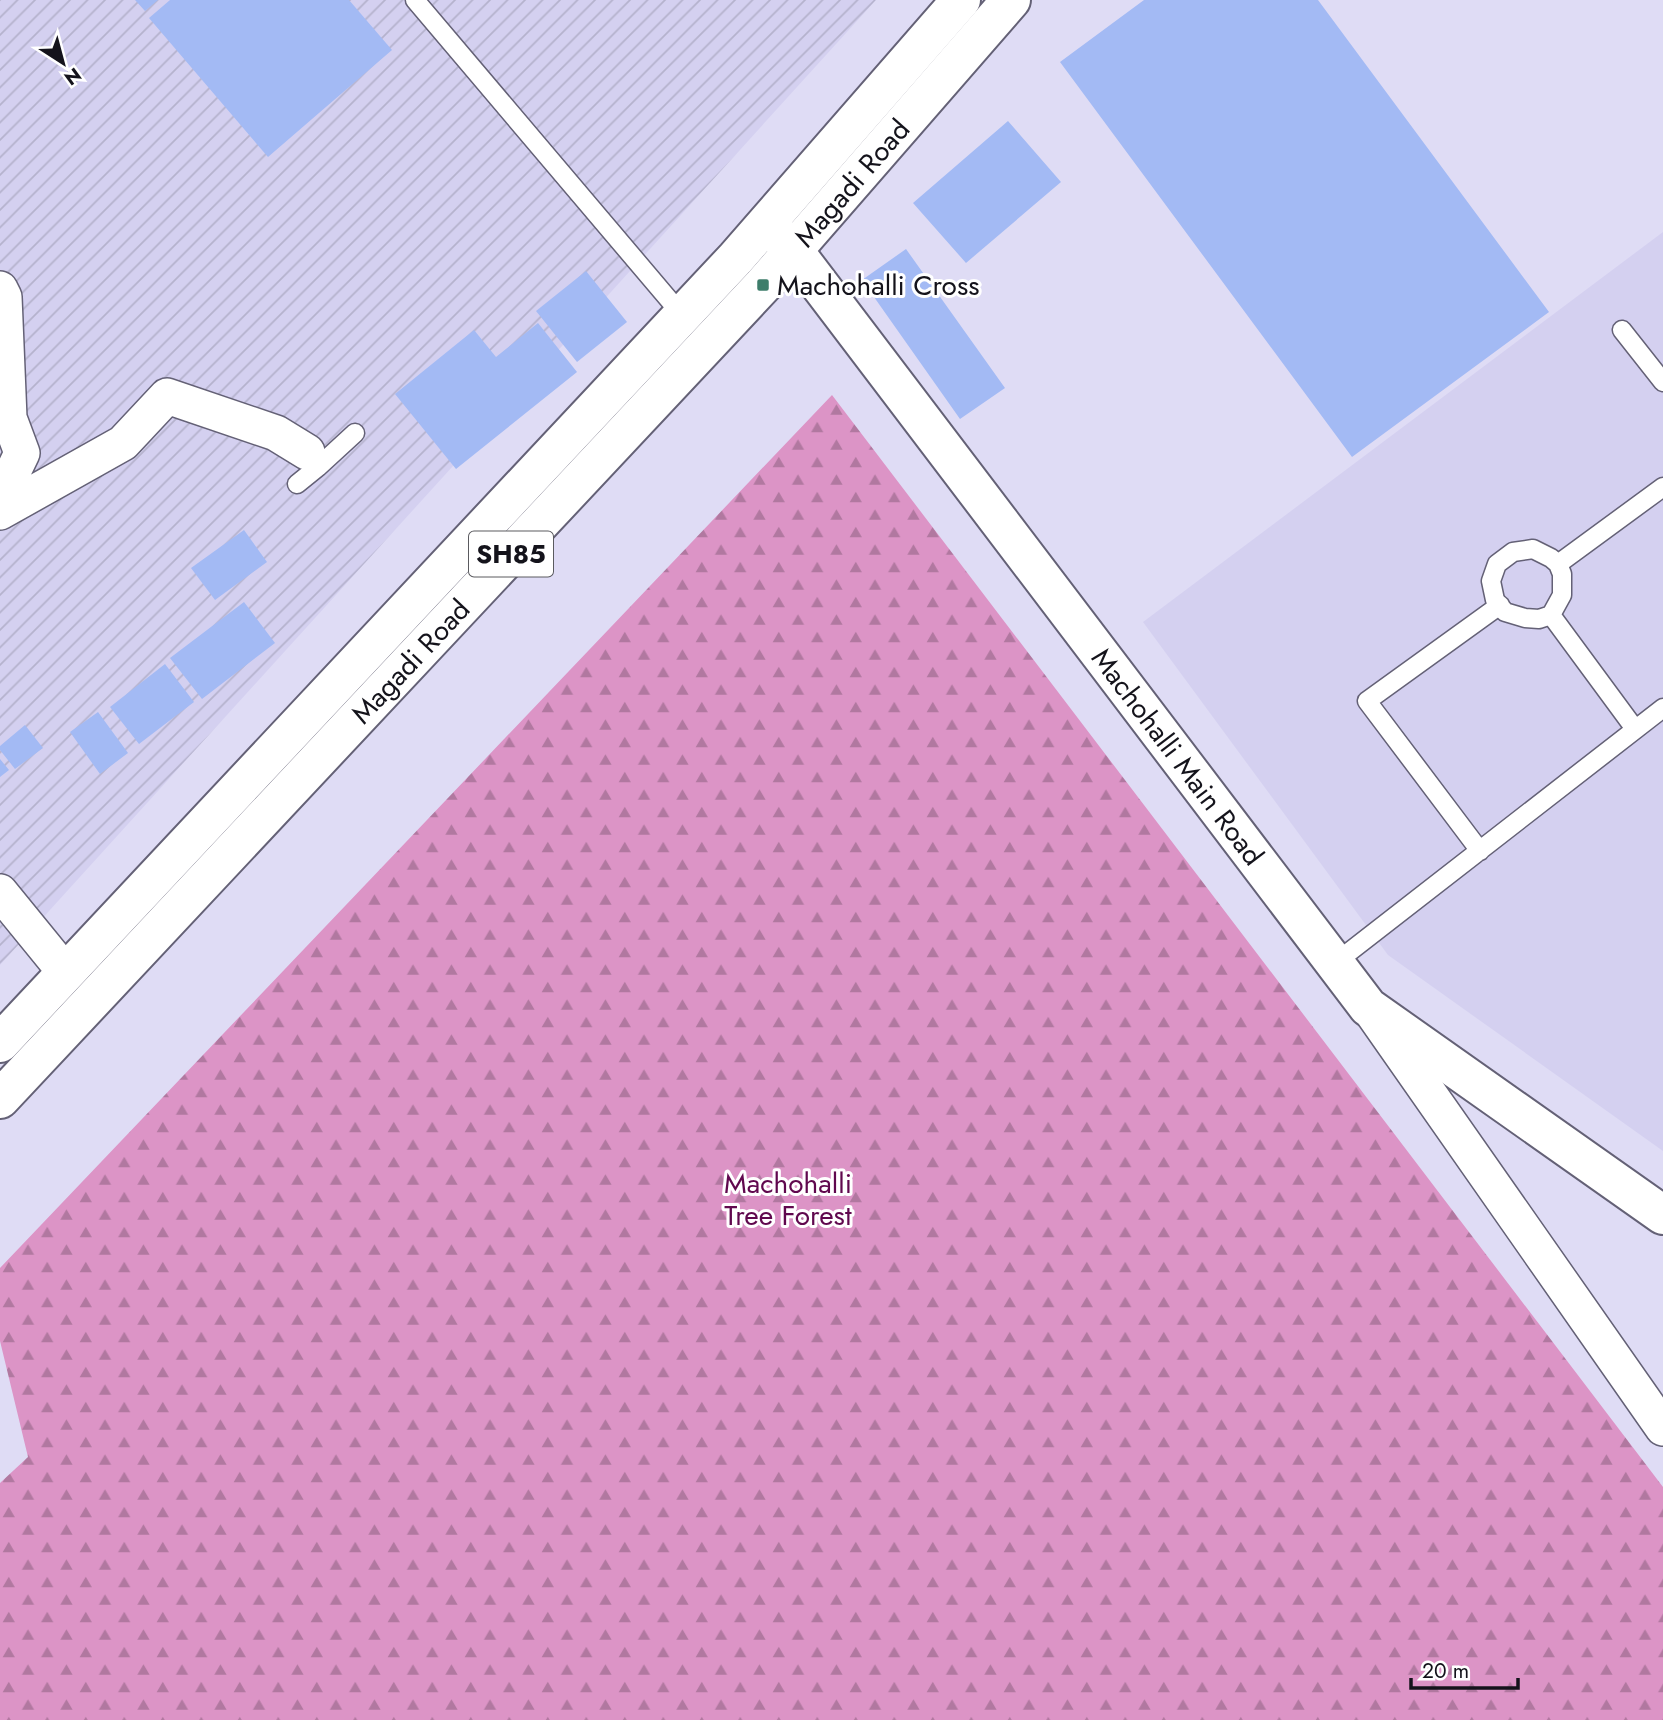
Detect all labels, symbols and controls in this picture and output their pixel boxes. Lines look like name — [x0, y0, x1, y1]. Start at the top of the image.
north arrow — [28, 28, 98, 98]
text: N — [59, 61, 87, 92]
street label: Magadi Road — [785, 110, 919, 256]
place label: Machohalli Cross — [777, 265, 979, 306]
marker: Machohalli Cross — [755, 277, 771, 293]
road number: SH85 — [469, 532, 553, 576]
street label: Magadi Road — [342, 590, 480, 733]
street label: Machohalli Main Road — [1081, 640, 1273, 874]
park label: Machohalli Tree Forest — [724, 1163, 852, 1236]
scale bar — [1411, 1646, 1518, 1690]
text: 20 m — [1422, 1656, 1469, 1686]

